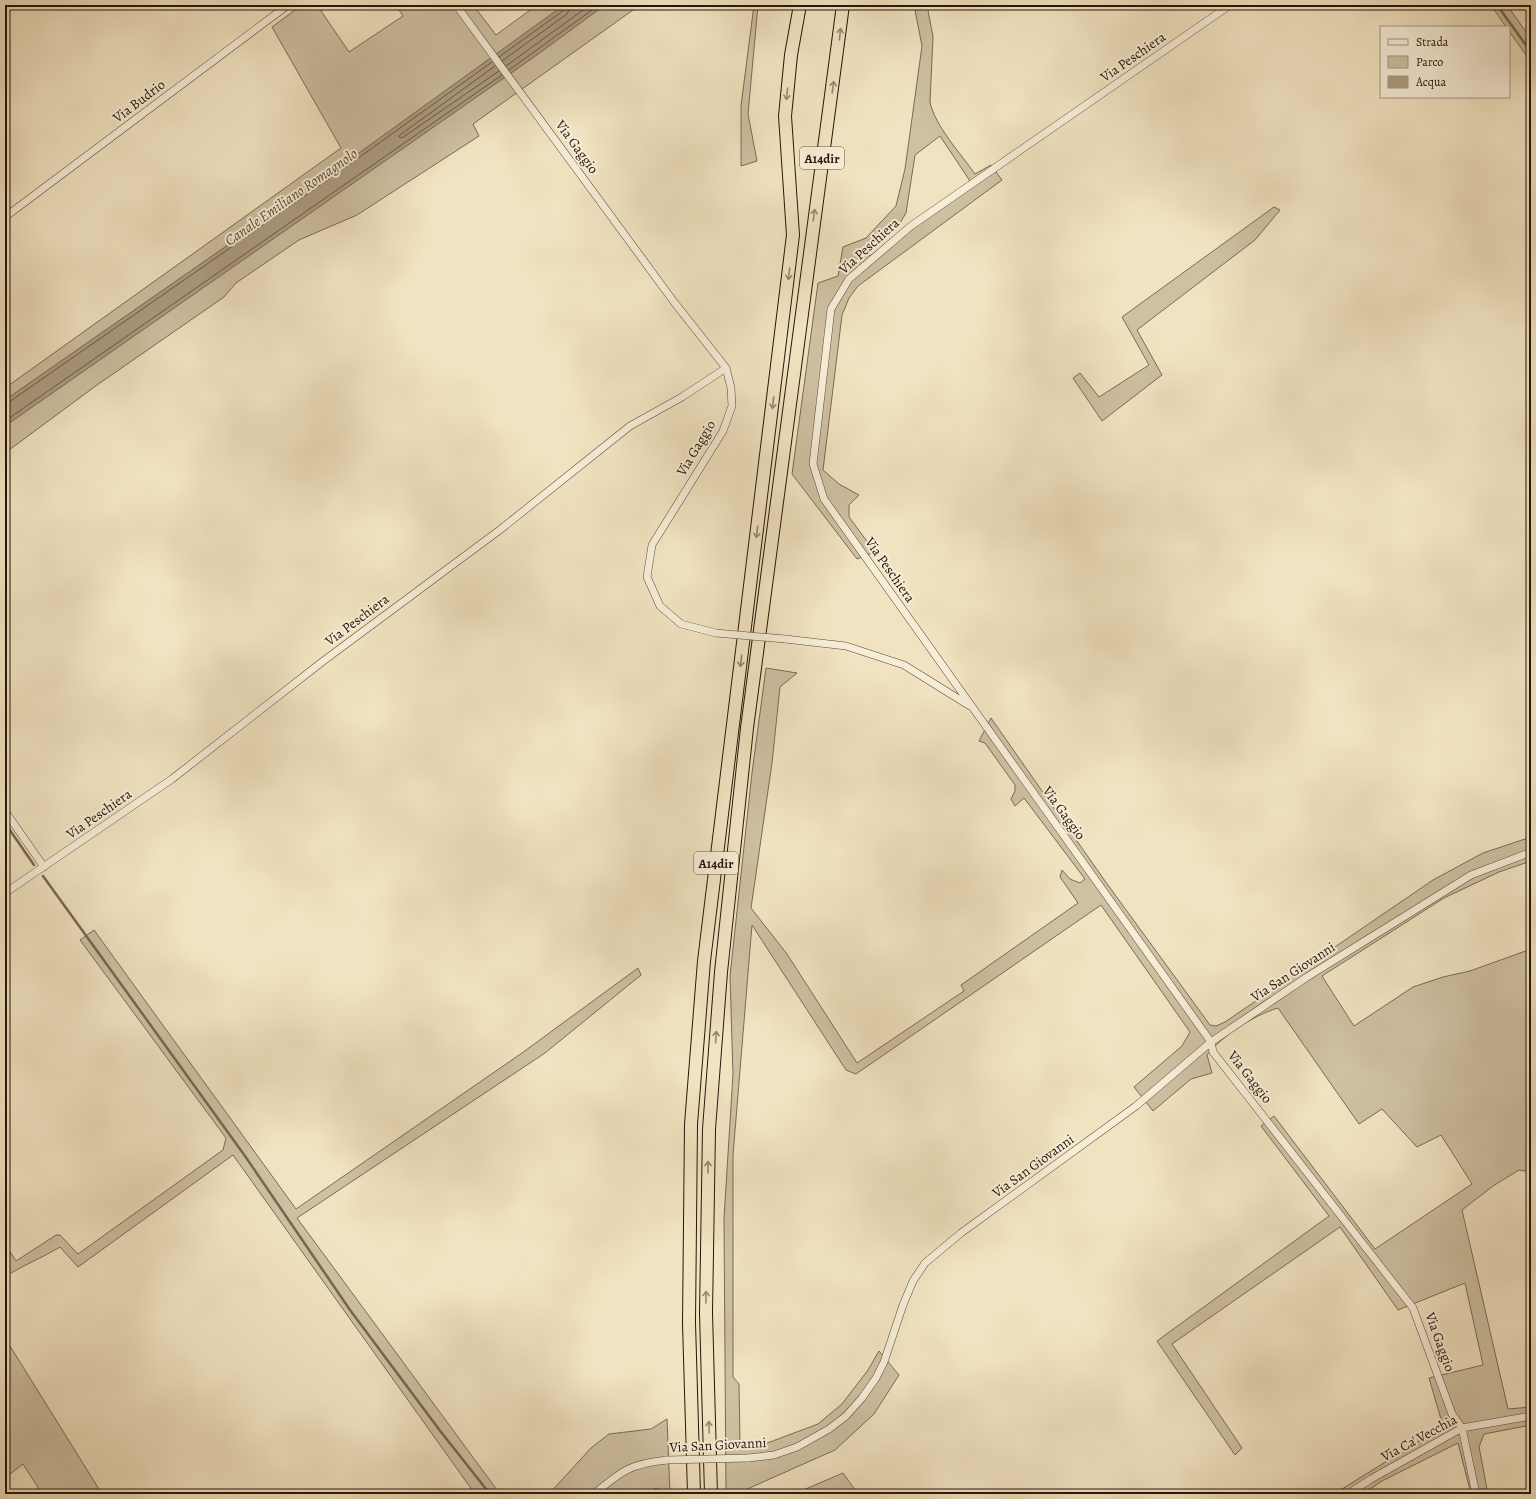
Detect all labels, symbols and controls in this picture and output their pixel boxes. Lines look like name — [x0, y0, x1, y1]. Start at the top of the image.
legend — [1380, 26, 1510, 98]
street label: Via Peschiera — [1096, 27, 1170, 87]
one-way arrow — [836, 28, 843, 41]
text: Strada — [1416, 34, 1449, 50]
text: Parco — [1416, 54, 1443, 70]
text: Acqua — [1415, 74, 1446, 90]
street label: Via Budrio — [108, 75, 169, 128]
one-way arrow — [829, 81, 837, 94]
one-way arrow — [783, 87, 791, 100]
street label: Via Gaggio — [551, 116, 603, 178]
water label: Canale Emiliano Romagnolo — [221, 144, 361, 250]
road number: A14dir — [800, 147, 844, 169]
one-way arrow — [810, 209, 818, 222]
street label: Via Peschiera — [834, 213, 904, 279]
one-way arrow — [785, 267, 792, 280]
one-way arrow — [769, 396, 777, 409]
street label: Via Gaggio — [671, 417, 720, 480]
one-way arrow — [753, 525, 761, 538]
street label: Via Peschiera — [860, 533, 920, 607]
street label: Via Peschiera — [320, 589, 393, 651]
one-way arrow — [737, 654, 745, 667]
street label: Via Gaggio — [1038, 782, 1090, 844]
street label: Via Peschiera — [62, 784, 136, 844]
road number: A14dir — [694, 852, 738, 874]
street label: Via San Giovanni — [1246, 938, 1339, 1007]
one-way arrow — [712, 1031, 719, 1044]
street label: Via Gaggio — [1223, 1046, 1277, 1107]
street label: Via San Giovanni — [987, 1130, 1078, 1203]
one-way arrow — [704, 1161, 712, 1174]
one-way arrow — [702, 1291, 710, 1304]
street label: Via Gaggio — [1420, 1309, 1460, 1374]
street label: Via Ca' Vecchia — [1377, 1410, 1461, 1467]
one-way arrow — [706, 1421, 713, 1434]
street label: Via San Giovanni — [668, 1433, 767, 1457]

